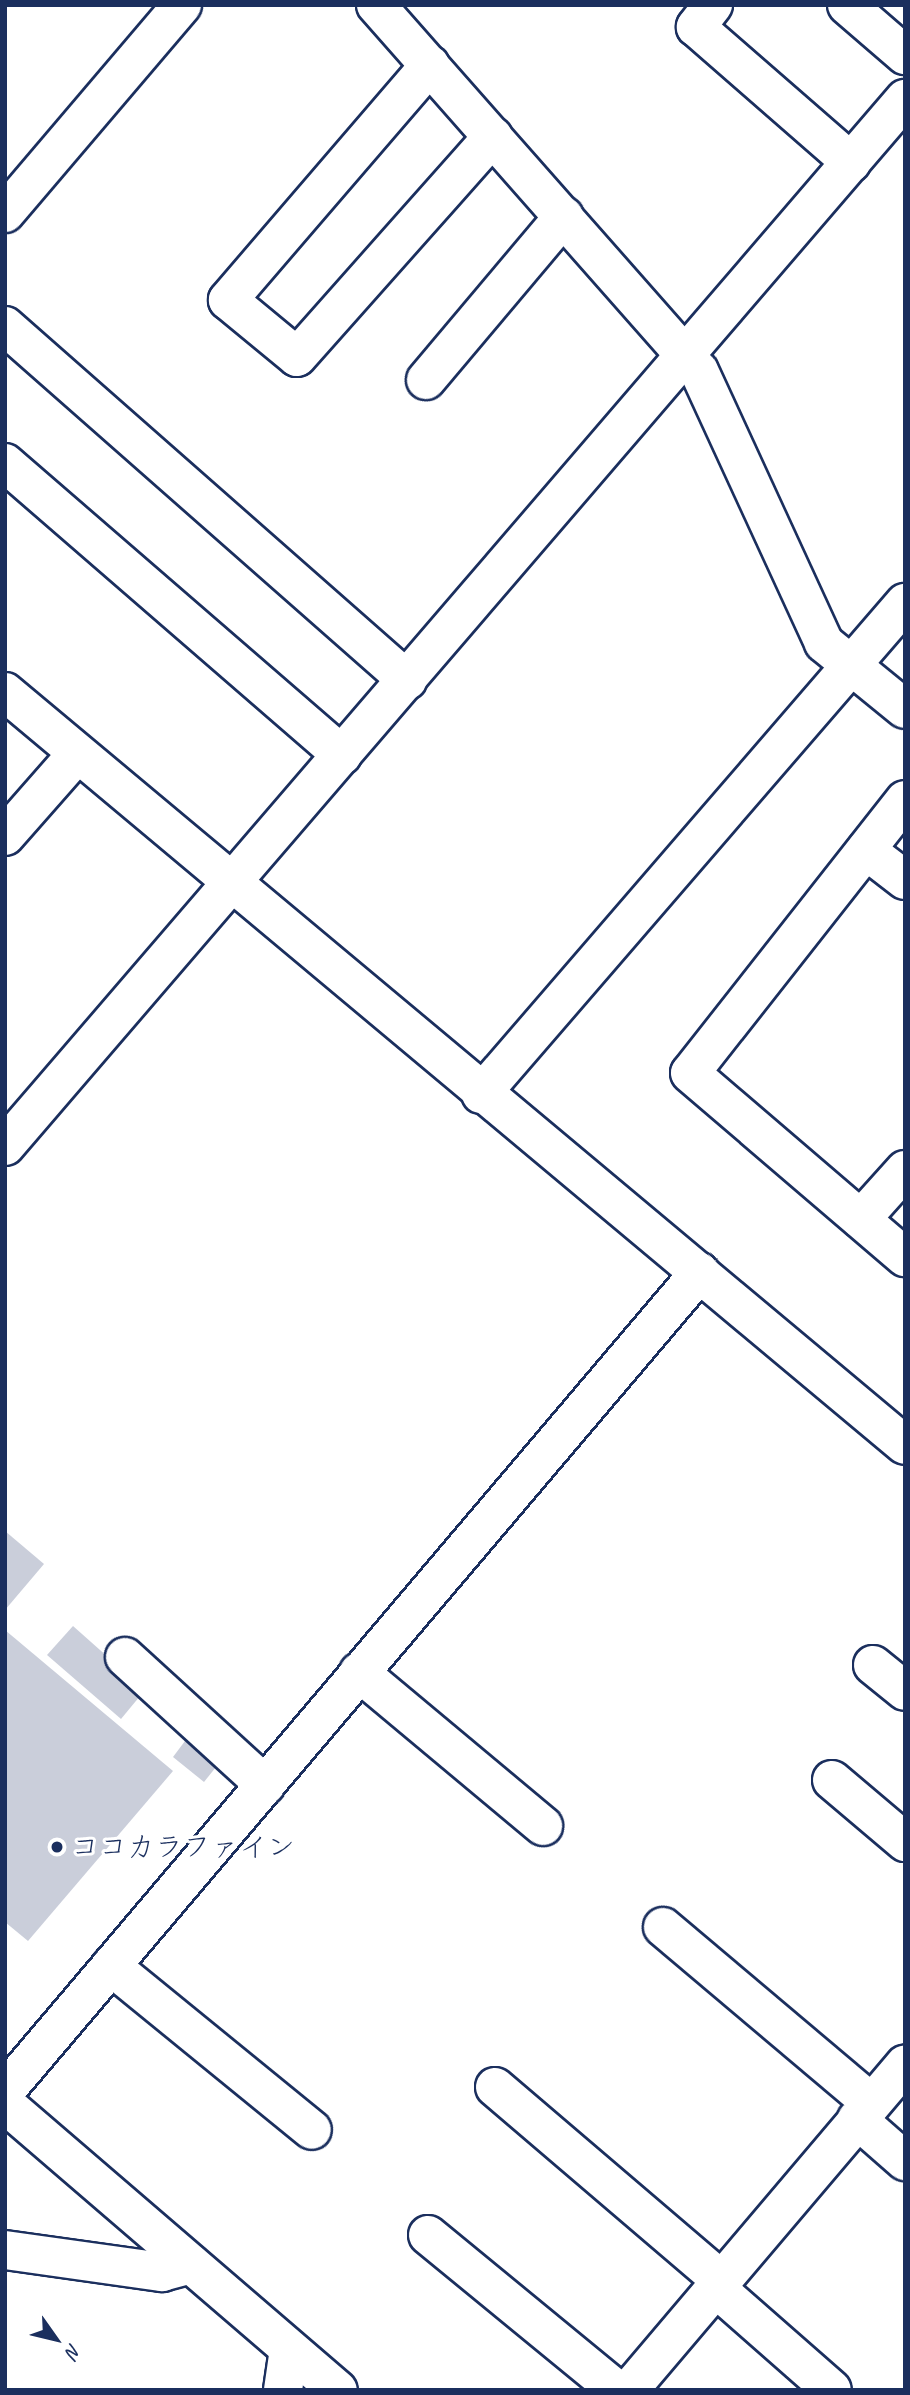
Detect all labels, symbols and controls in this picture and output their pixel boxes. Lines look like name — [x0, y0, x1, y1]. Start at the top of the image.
place label: ココカラファイン — [71, 1830, 295, 1864]
marker: ココカラファイン — [49, 1839, 65, 1855]
north arrow — [21, 2304, 91, 2374]
text: N — [60, 2339, 87, 2362]

